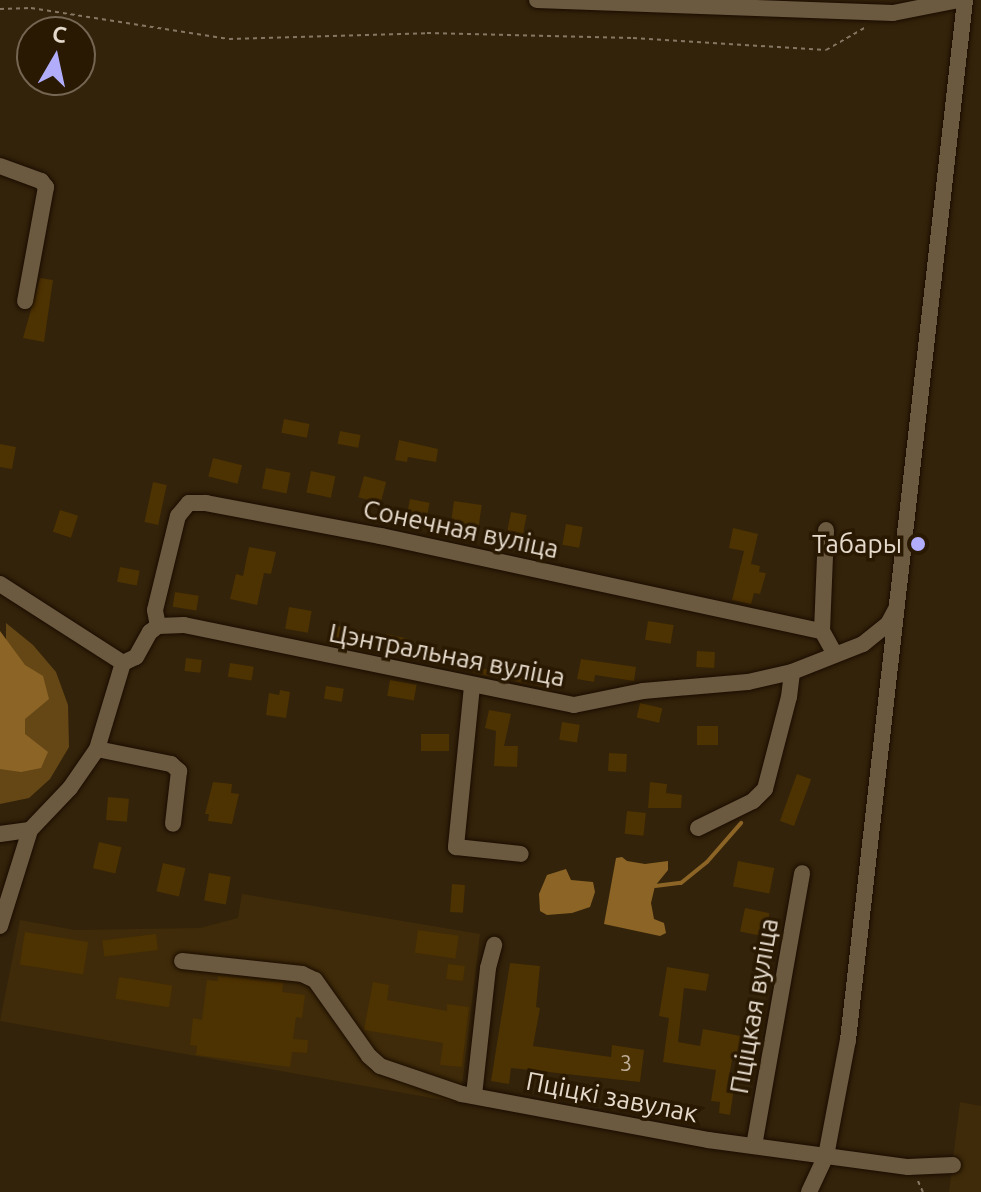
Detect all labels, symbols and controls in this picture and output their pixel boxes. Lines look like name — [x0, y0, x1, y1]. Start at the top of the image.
north arrow — [16, 16, 96, 96]
text: С — [51, 20, 68, 47]
street label: Сонечная вуліца — [360, 493, 562, 565]
place label: Табары — [812, 528, 902, 560]
marker: Табары — [909, 535, 927, 553]
street label: Цэнтральная вуліца — [326, 617, 568, 693]
street label: Пціцкая вуліца — [723, 916, 785, 1096]
house number: 3 — [620, 1050, 632, 1076]
street label: Пціцкі завулак — [523, 1065, 701, 1129]

